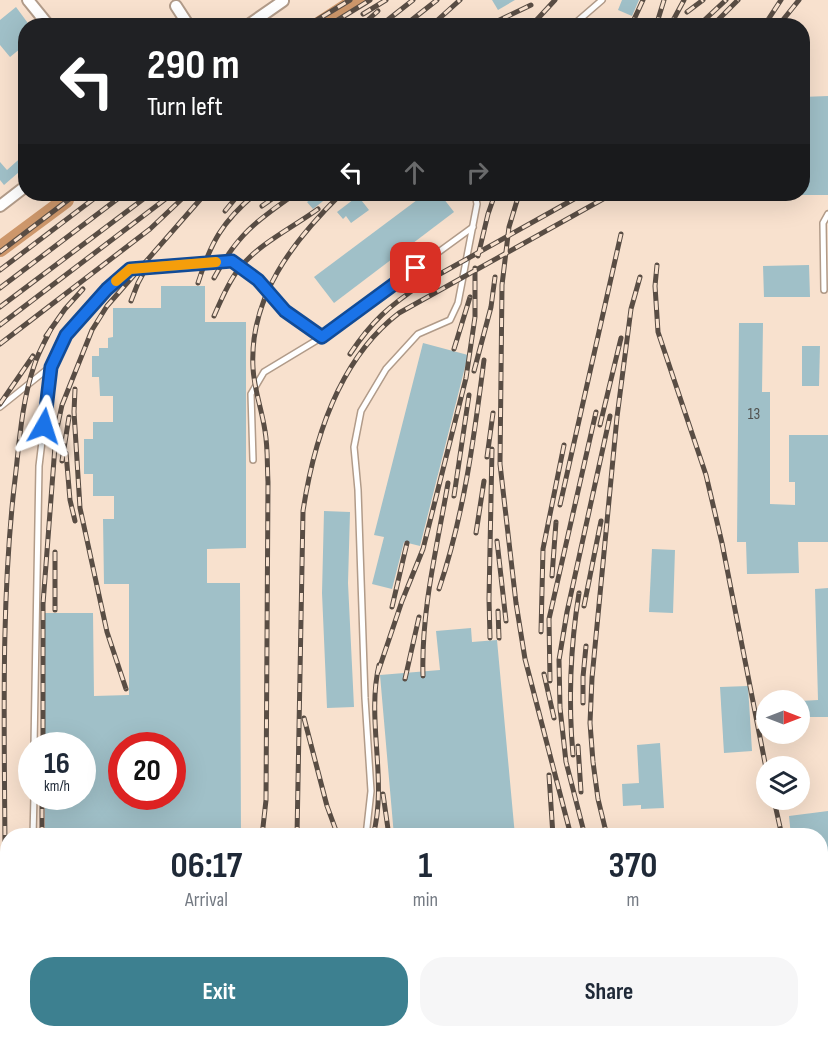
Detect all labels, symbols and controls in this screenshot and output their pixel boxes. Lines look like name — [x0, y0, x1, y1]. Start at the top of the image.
text: 290 m — [147, 40, 240, 91]
icon: left — [48, 42, 126, 120]
text: Turn left — [147, 91, 223, 123]
icon: left — [335, 156, 368, 189]
icon: ahead — [398, 156, 431, 189]
icon: right — [461, 156, 494, 189]
pin — [390, 242, 441, 293]
icon: arrive — [399, 251, 432, 284]
position arrow — [12, 394, 76, 458]
house number: 13 — [748, 405, 760, 424]
north arrow — [756, 690, 810, 744]
map controls — [756, 690, 810, 810]
speed limit sign: 20 — [108, 732, 186, 810]
text: 16 — [44, 746, 70, 782]
button: layers — [756, 756, 810, 810]
text: km/h — [44, 777, 70, 796]
text: 06:17 — [171, 845, 242, 888]
text: 1 — [418, 845, 432, 888]
text: 370 — [609, 845, 657, 888]
text: Arrival — [185, 888, 228, 912]
text: min — [413, 888, 438, 912]
text: m — [627, 888, 639, 912]
button: Exit — [30, 957, 408, 1026]
button: Share — [420, 957, 798, 1026]

